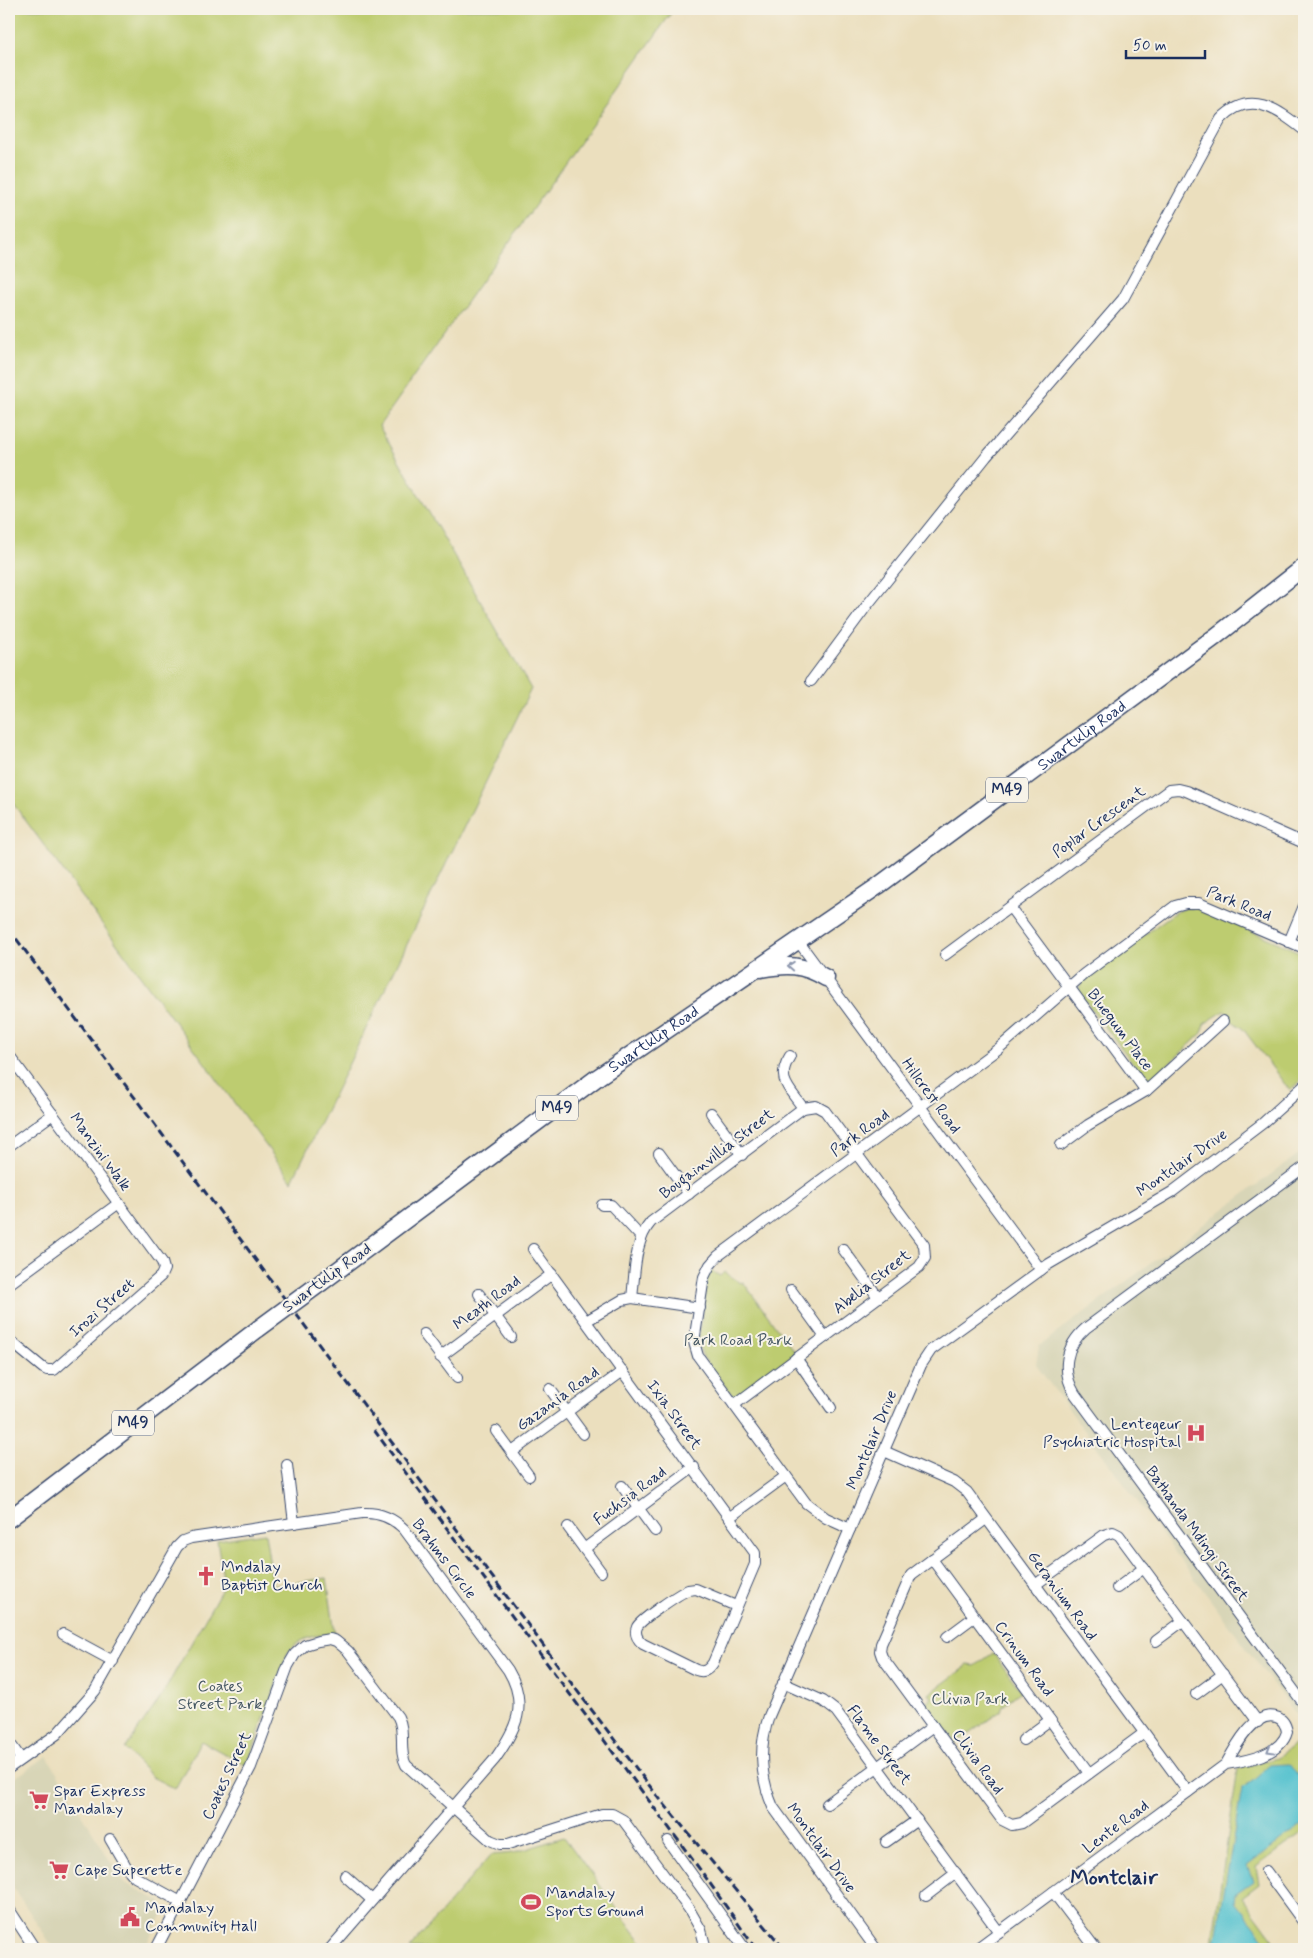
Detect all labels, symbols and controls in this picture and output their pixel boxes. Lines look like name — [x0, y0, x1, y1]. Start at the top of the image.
scale bar — [1126, 28, 1204, 60]
text: 50 m — [1133, 36, 1167, 56]
street label: Swartklip Road — [1033, 696, 1130, 775]
road number: M49 — [986, 778, 1028, 802]
street label: Poplar Crescent — [1048, 781, 1150, 863]
street label: Park Road — [1203, 881, 1275, 927]
one-way arrow — [787, 961, 795, 972]
street label: Bluegum Place — [1082, 985, 1158, 1076]
street label: Swartklip Road — [604, 1001, 703, 1078]
street label: Hillcrest Road — [896, 1054, 966, 1138]
road number: M49 — [536, 1096, 578, 1120]
street label: Bougainvillia Street — [655, 1104, 780, 1205]
street label: Park Road — [826, 1104, 894, 1162]
street label: Manzini Walk — [64, 1109, 136, 1195]
street label: Montclair Drive — [1132, 1124, 1232, 1202]
street label: Swartklip Road — [278, 1238, 376, 1318]
street label: Abelia Street — [829, 1245, 916, 1319]
street label: Meath Road — [449, 1271, 525, 1335]
street label: Irozi Street — [65, 1274, 139, 1342]
park label: Park Road Park — [684, 1330, 792, 1351]
street label: Gazania Road — [512, 1362, 604, 1436]
street label: Ixia Street — [642, 1376, 707, 1454]
street label: Montclair Drive — [842, 1387, 902, 1493]
road number: M49 — [112, 1410, 154, 1436]
place label: Lentegeur Psychiatric Hospital — [1043, 1414, 1181, 1453]
hospital icon: Lentegeur Psychiatric Hospital — [1185, 1422, 1207, 1444]
street label: Fuchsia Road — [589, 1462, 671, 1530]
street label: Bathanda Mdingi Street — [1140, 1462, 1254, 1607]
street label: Brahms Circle — [407, 1515, 481, 1603]
street label: Geranium Road — [1022, 1547, 1102, 1645]
place label: Mndalay Baptist Church — [221, 1557, 323, 1596]
church icon: Mndalay Baptist Church — [195, 1565, 217, 1587]
street label: Crinum Road — [989, 1617, 1059, 1701]
park label: Coates Street Park — [178, 1676, 262, 1715]
park label: Clivia Park — [931, 1689, 1009, 1710]
street label: Flame Street — [842, 1701, 916, 1790]
street label: Clivia Road — [947, 1725, 1009, 1799]
street label: Coates Street — [197, 1728, 257, 1824]
one-way arrow — [1267, 1743, 1276, 1753]
place label: Spar Express Mandalay — [54, 1781, 146, 1820]
supermarket icon: Spar Express Mandalay — [28, 1789, 50, 1811]
street label: Lente Road — [1079, 1795, 1153, 1859]
street label: Montclair Drive — [781, 1799, 861, 1897]
supermarket icon: Cape Superette — [48, 1859, 70, 1881]
place label: Cape Superette — [74, 1860, 182, 1881]
district label: Montclair — [1070, 1864, 1159, 1892]
place label: Mandalay Sports Ground — [546, 1883, 644, 1922]
sports icon: Mandalay Sports Ground — [520, 1891, 542, 1913]
place label: Mandalay Community Hall — [145, 1898, 257, 1937]
public building icon: Mandalay Community Hall — [119, 1906, 141, 1928]

